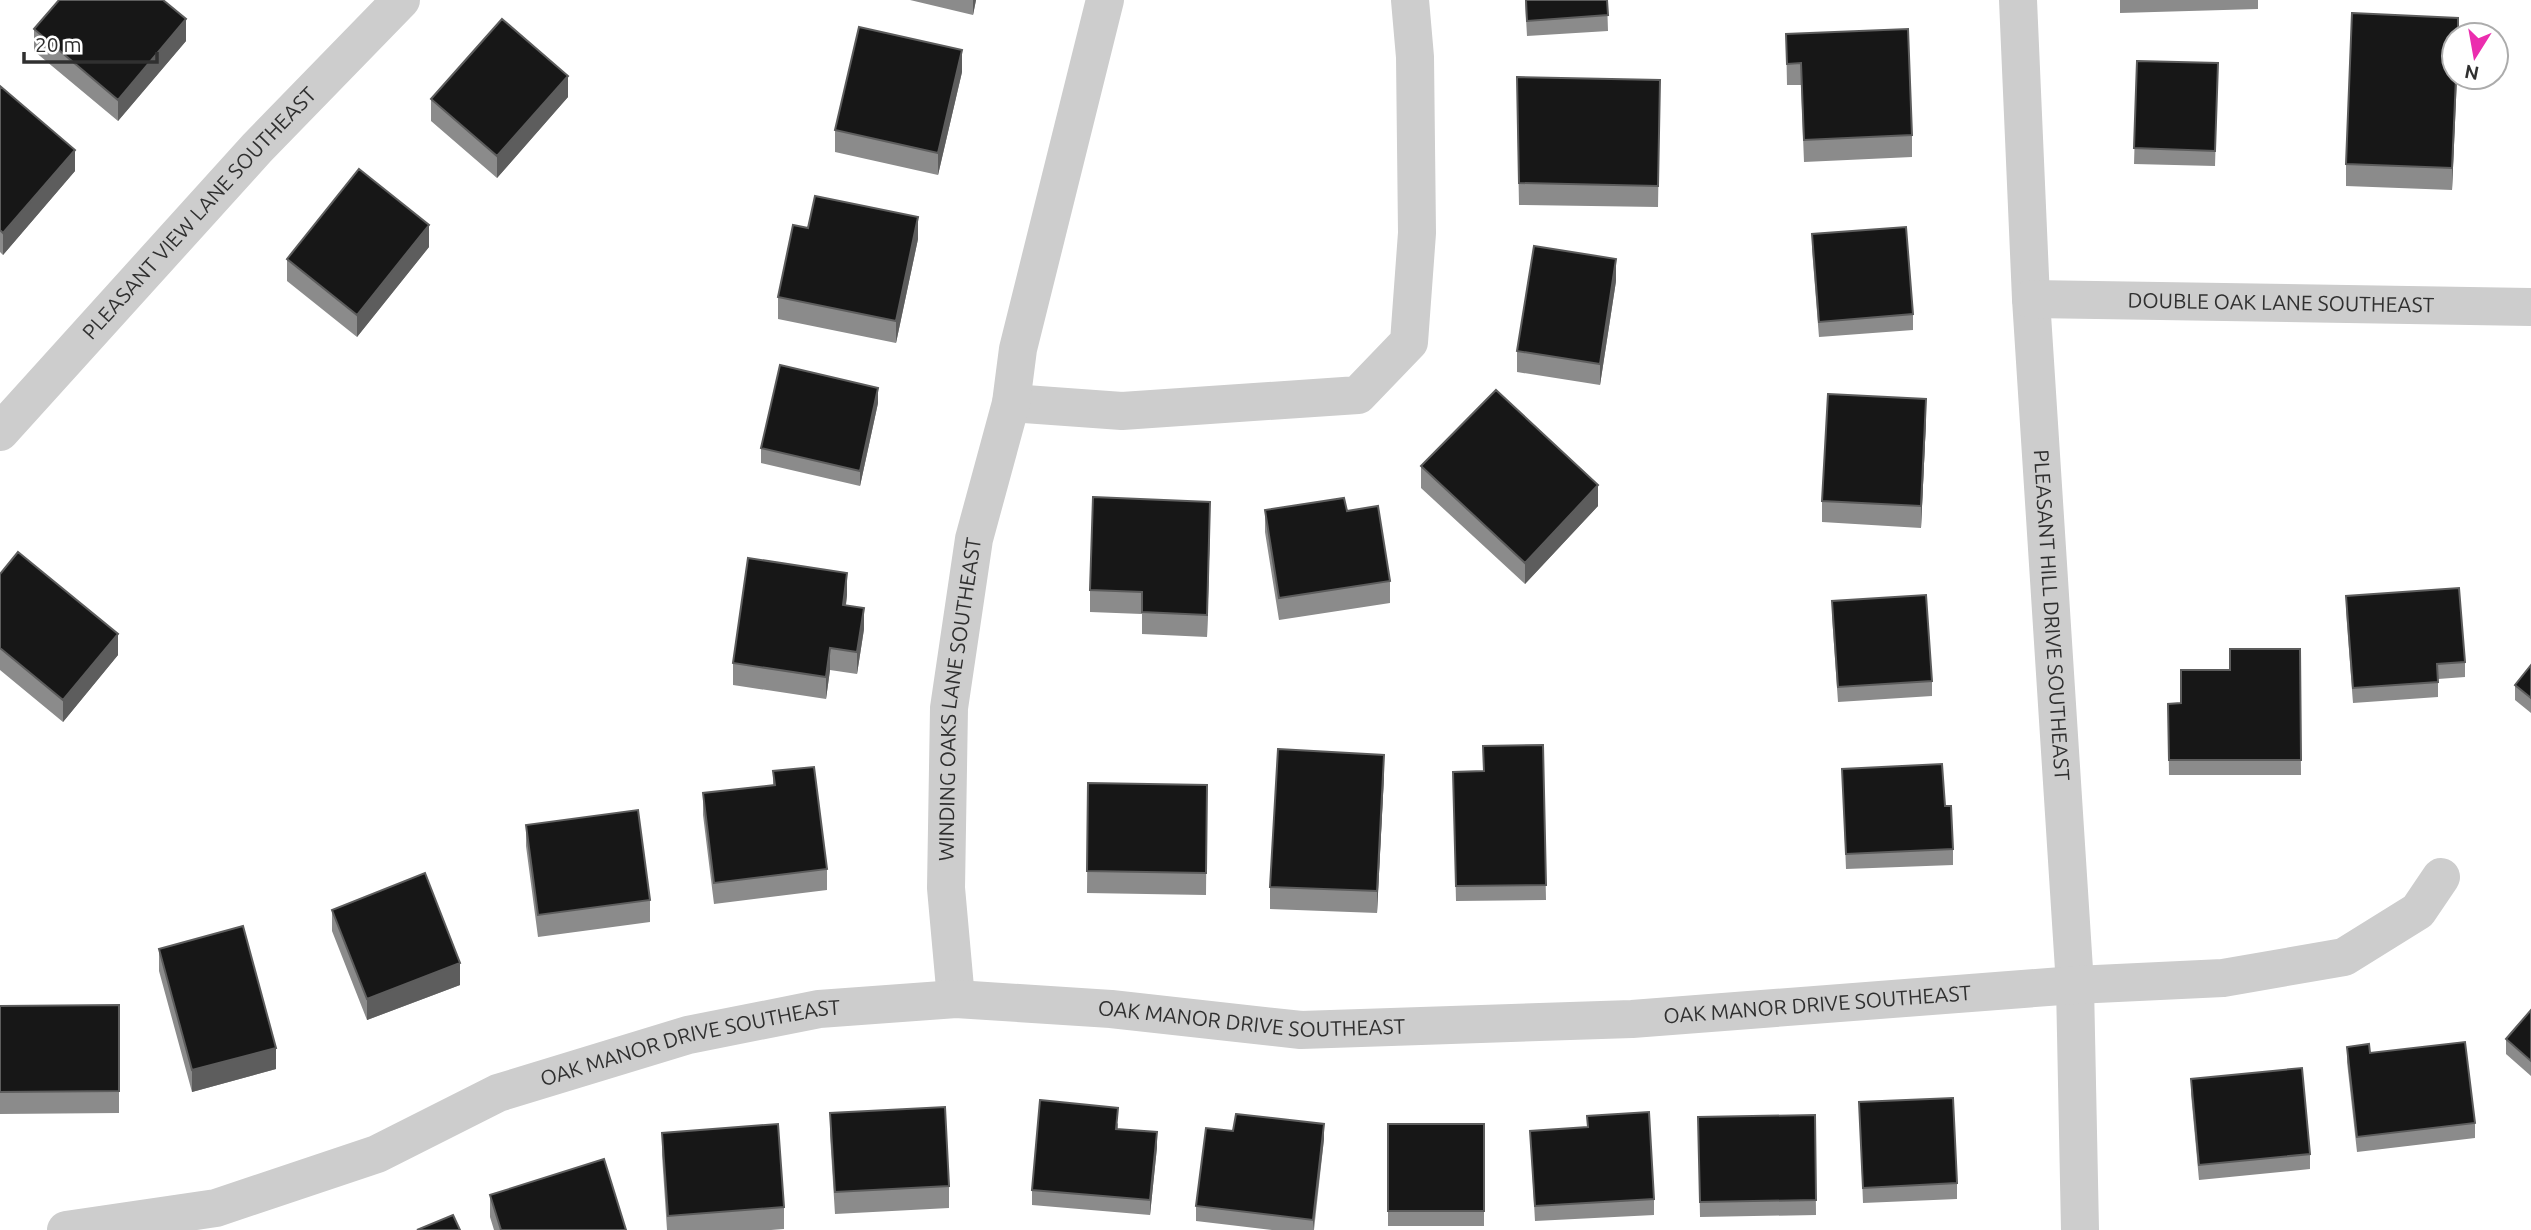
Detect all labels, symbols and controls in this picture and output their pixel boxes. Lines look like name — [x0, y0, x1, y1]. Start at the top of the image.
scale bar — [24, 21, 158, 65]
north arrow — [2440, 21, 2510, 91]
text: 20 m — [35, 32, 82, 56]
text: N — [2463, 61, 2481, 85]
street label: PLEASANT VIEW LANE SOUTHEAST — [77, 82, 321, 344]
street label: DOUBLE OAK LANE SOUTHEAST — [2127, 288, 2435, 316]
street label: PLEASANT HILL DRIVE SOUTHEAST — [2030, 449, 2075, 782]
street label: WINDING OAKS LANE SOUTHEAST — [933, 535, 985, 861]
street label: OAK MANOR DRIVE SOUTHEAST — [1662, 980, 1972, 1028]
street label: OAK MANOR DRIVE SOUTHEAST — [537, 994, 841, 1090]
street label: OAK MANOR DRIVE SOUTHEAST — [1097, 995, 1406, 1041]

